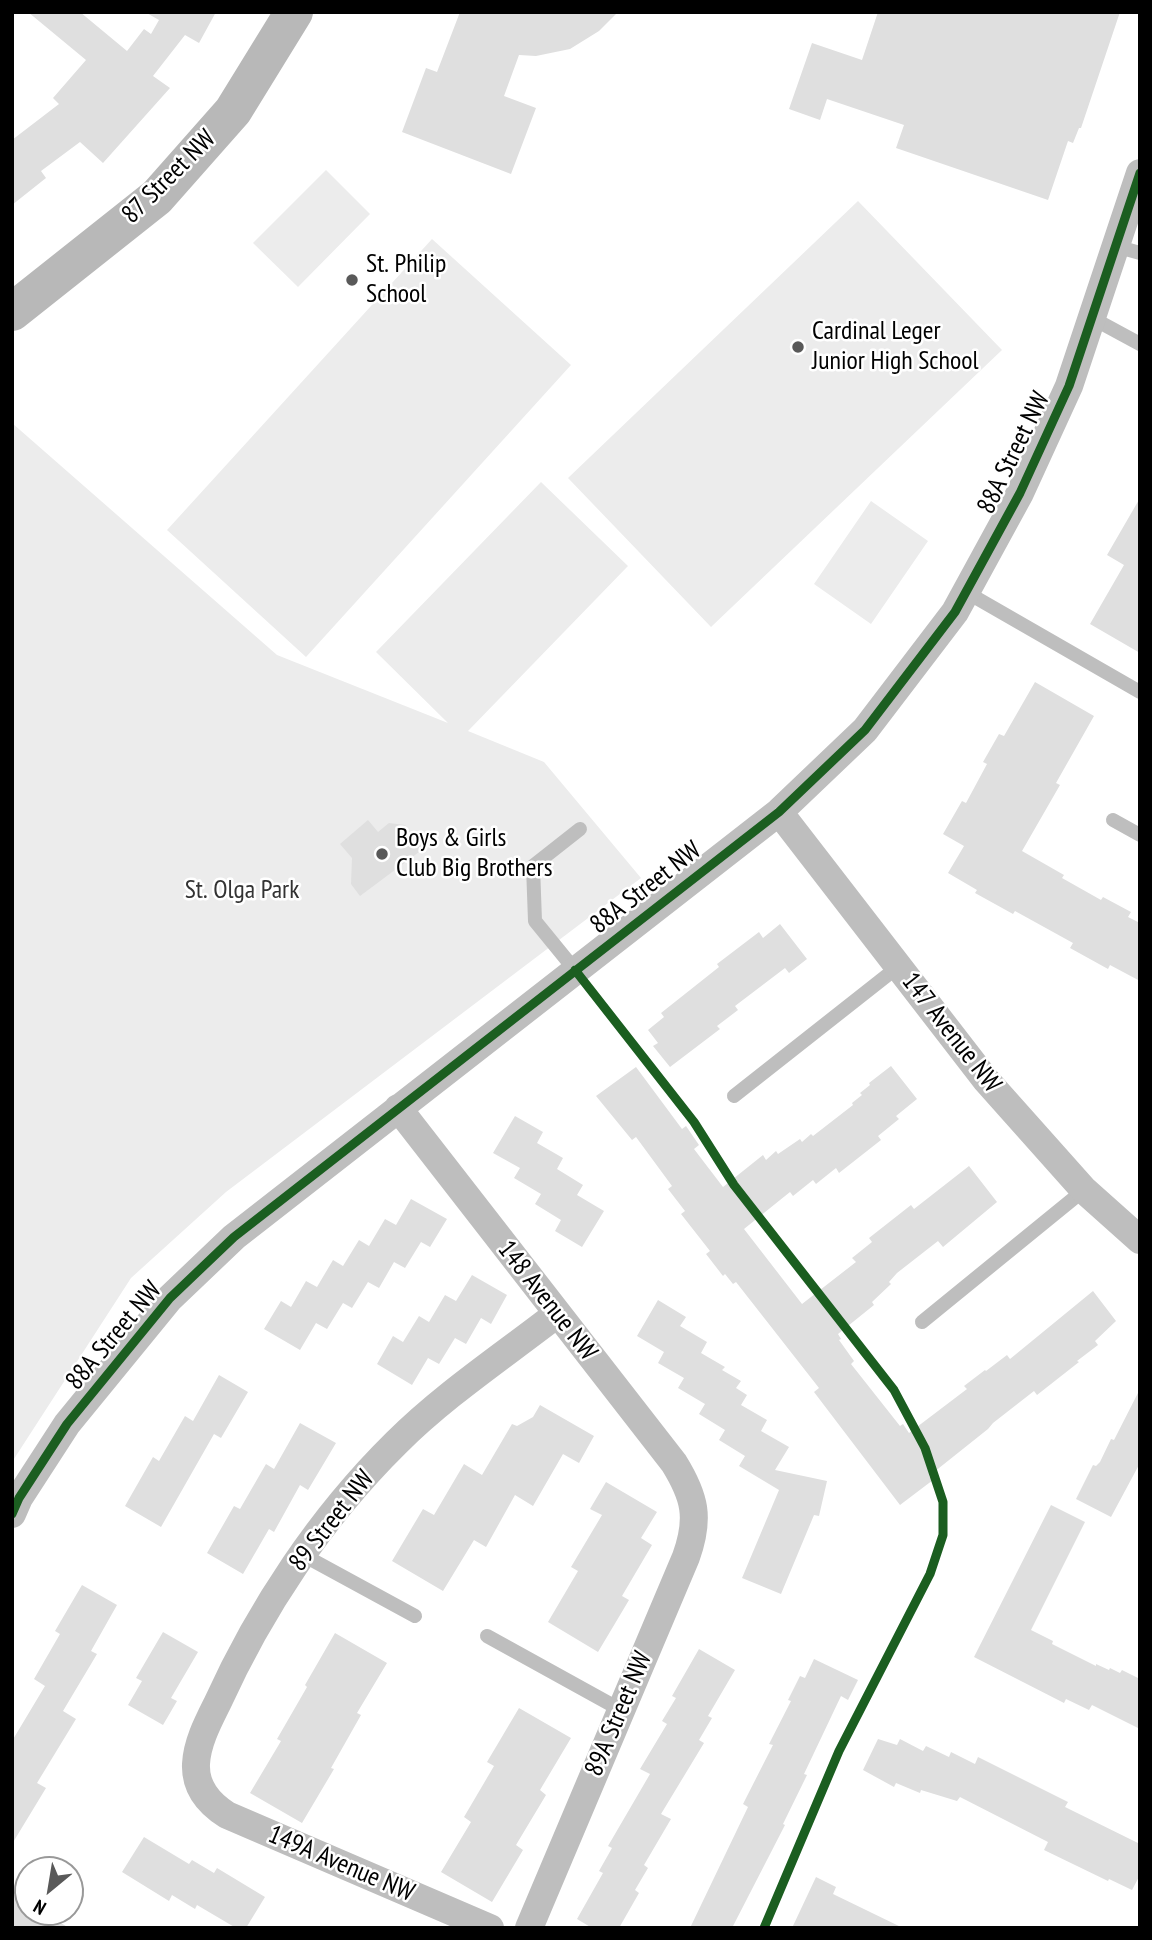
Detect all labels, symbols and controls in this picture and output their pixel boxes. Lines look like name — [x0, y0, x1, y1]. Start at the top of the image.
street label: 87 Street NW — [116, 124, 222, 230]
place label: St. Philip School — [366, 249, 446, 310]
marker: St. Philip School — [344, 272, 360, 288]
place label: Cardinal Leger Junior High School — [812, 316, 979, 378]
marker: Cardinal Leger Junior High School — [790, 339, 806, 355]
street label: 88A Street NW — [971, 387, 1057, 519]
place label: Boys & Girls Club Big Brothers — [396, 823, 553, 884]
street label: 88A Street NW — [584, 835, 708, 941]
marker: Boys & Girls Club Big Brothers — [374, 846, 390, 862]
park label: St. Olga Park — [185, 875, 299, 907]
street label: 147 Avenue NW — [895, 967, 1007, 1099]
street label: 148 Avenue NW — [491, 1235, 603, 1367]
street label: 88A Street NW — [60, 1275, 168, 1397]
street label: 89 Street NW — [283, 1464, 381, 1578]
street label: 89A Street NW — [579, 1647, 659, 1781]
street label: 149A Avenue NW — [263, 1819, 419, 1909]
north arrow — [14, 1856, 84, 1926]
text: N — [29, 1894, 50, 1920]

